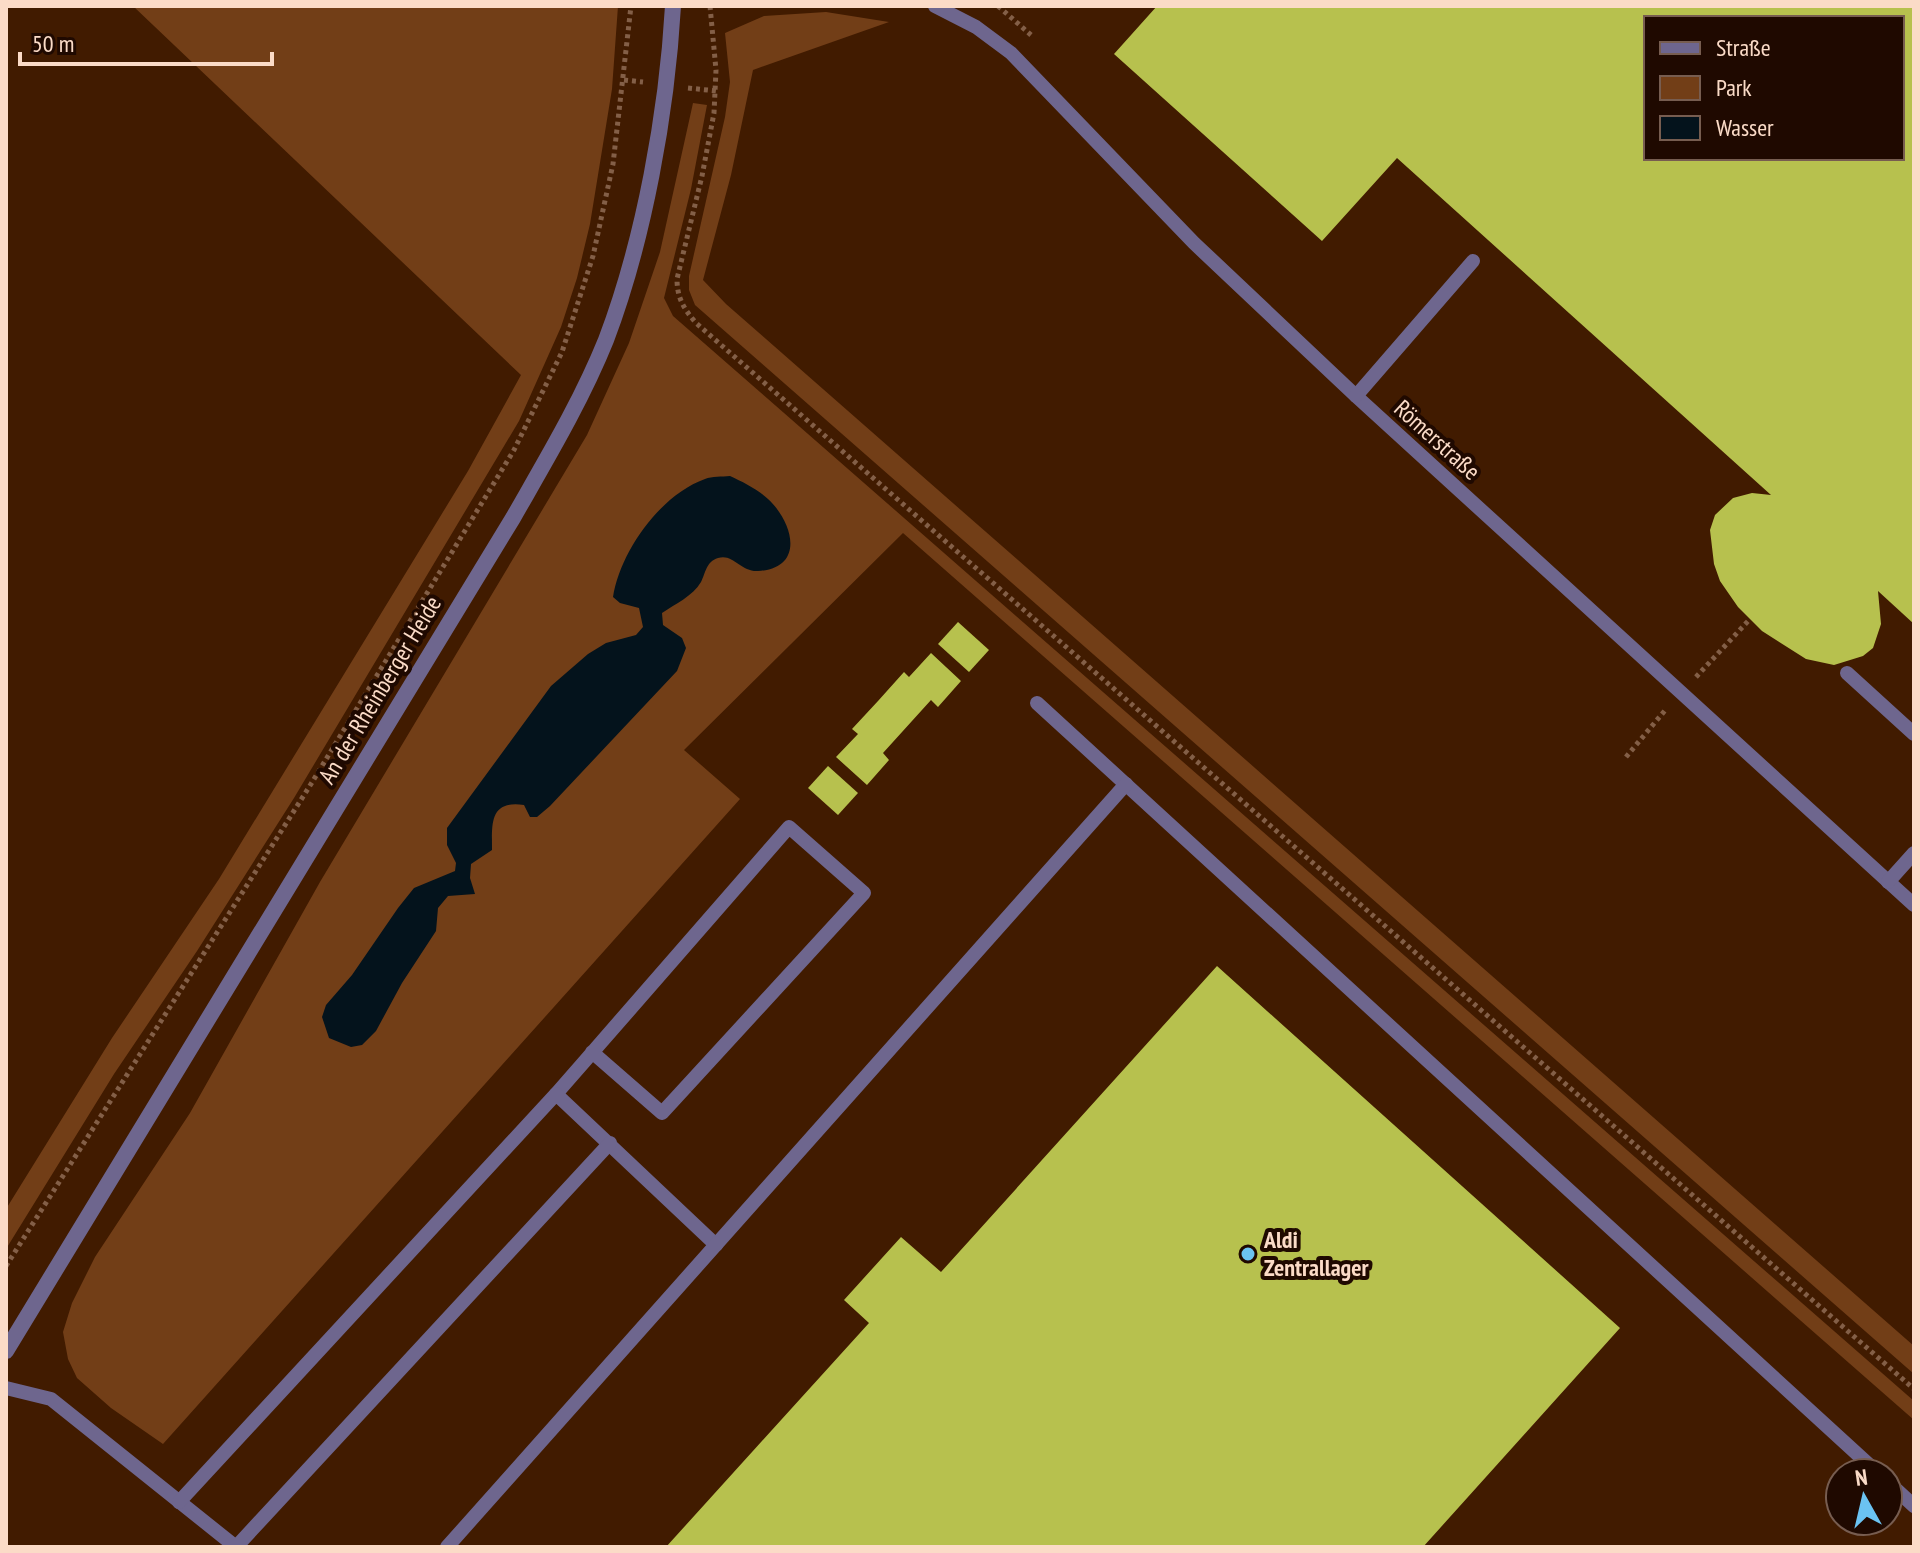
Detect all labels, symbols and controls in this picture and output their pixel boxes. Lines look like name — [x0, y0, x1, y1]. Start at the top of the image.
scale bar — [20, 16, 272, 66]
legend — [1644, 16, 1904, 160]
text: 50 m — [32, 28, 74, 59]
text: Straße — [1716, 32, 1771, 63]
text: Park — [1716, 72, 1752, 103]
text: Wasser — [1716, 112, 1774, 143]
street label: Römerstraße — [1388, 393, 1487, 486]
street label: An der Rheinberger Heide — [311, 590, 448, 789]
place label: Aldi Zentrallager — [1263, 1224, 1369, 1283]
marker: Aldi Zentrallager — [1239, 1245, 1257, 1263]
north arrow — [1824, 1457, 1904, 1537]
text: N — [1853, 1463, 1869, 1492]

